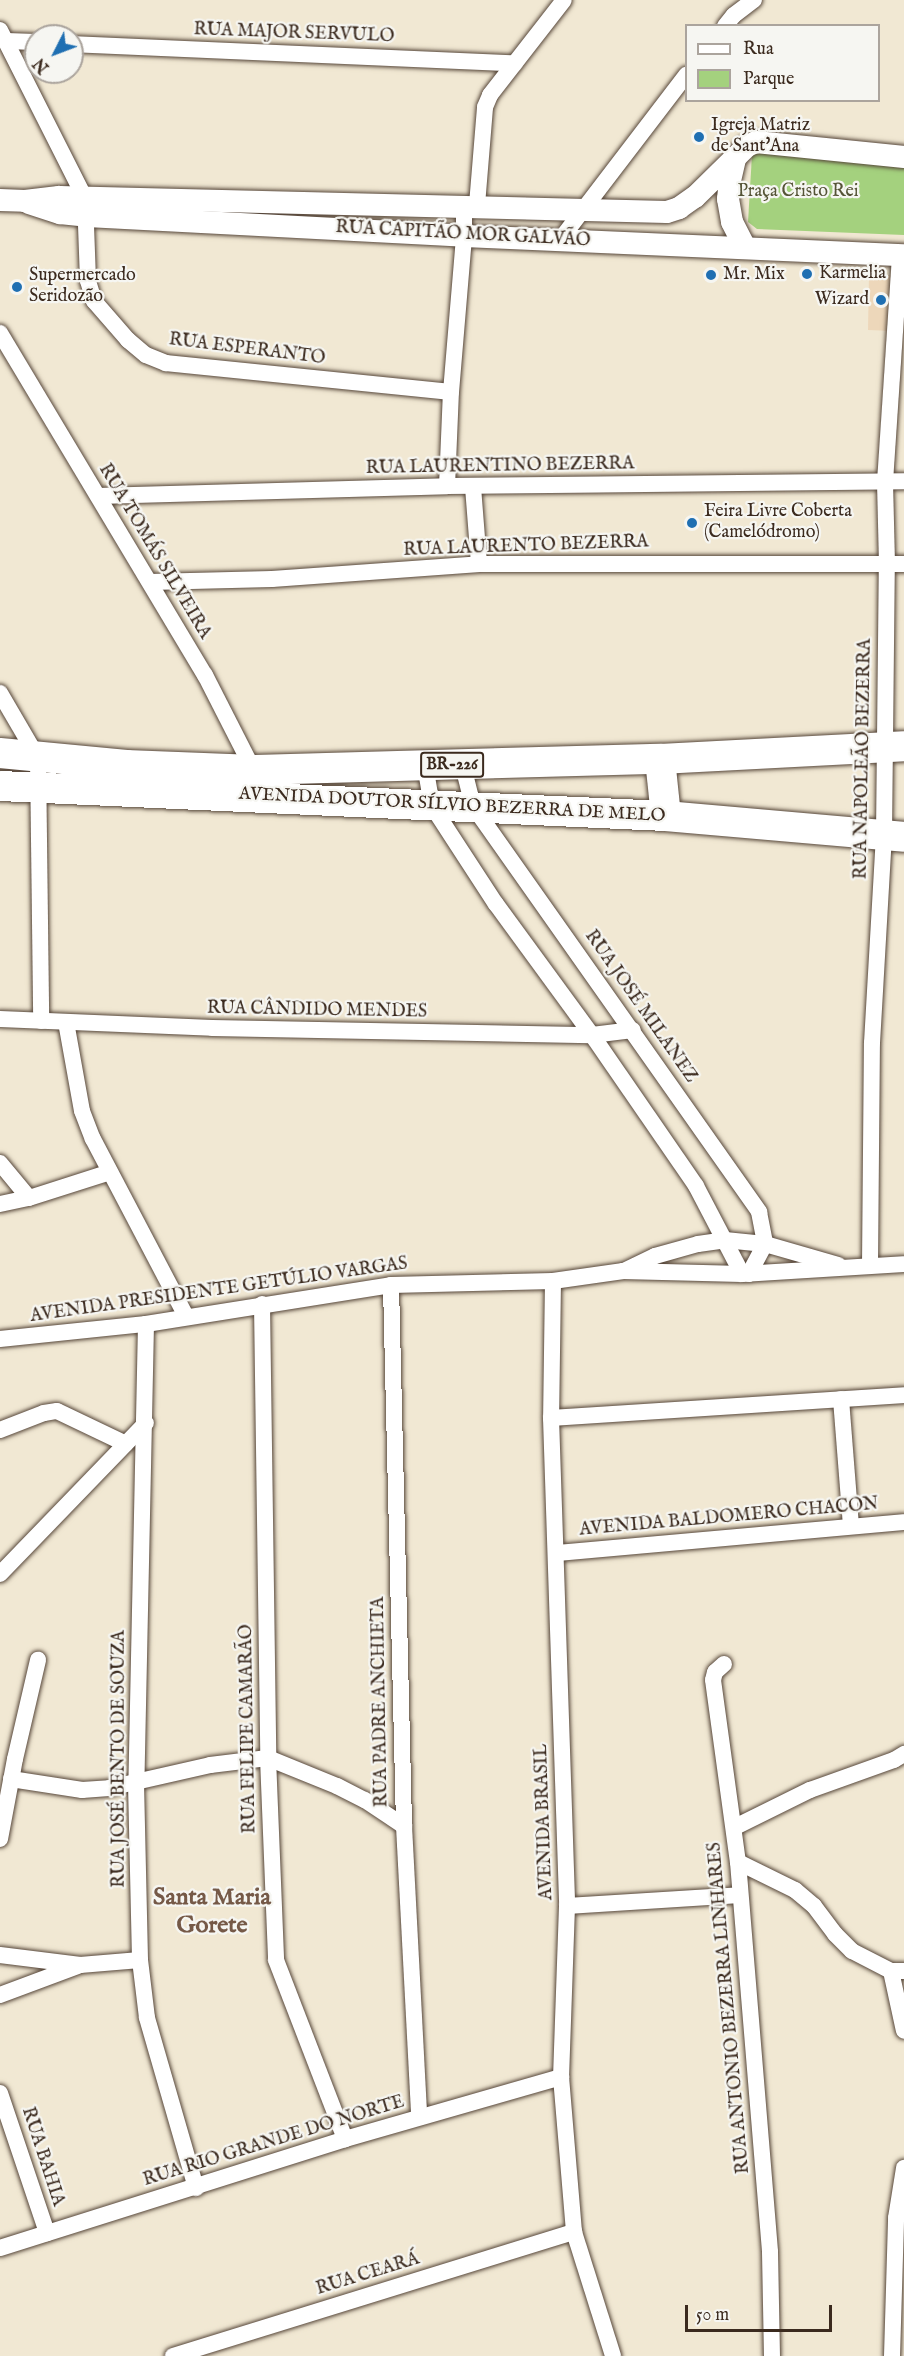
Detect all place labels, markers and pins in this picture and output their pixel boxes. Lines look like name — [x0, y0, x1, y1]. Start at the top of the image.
place label: Igreja Matriz de Sant'Ana — [711, 116, 810, 158]
marker: Igreja Matriz de Sant'Ana — [692, 130, 706, 144]
place label: Karmelia — [819, 263, 886, 285]
place label: Mr. Mix — [723, 264, 785, 286]
place label: Supermercado Seridozão — [29, 266, 136, 308]
marker: Karmelia — [800, 267, 814, 281]
marker: Mr. Mix — [704, 268, 718, 282]
marker: Supermercado Seridozão — [10, 280, 24, 294]
place label: Wizard — [815, 289, 869, 311]
marker: Wizard — [874, 293, 888, 307]
place label: Feira Livre Coberta (Camelódromo) — [704, 502, 852, 544]
marker: Feira Livre Coberta (Camelódromo) — [685, 516, 699, 530]

